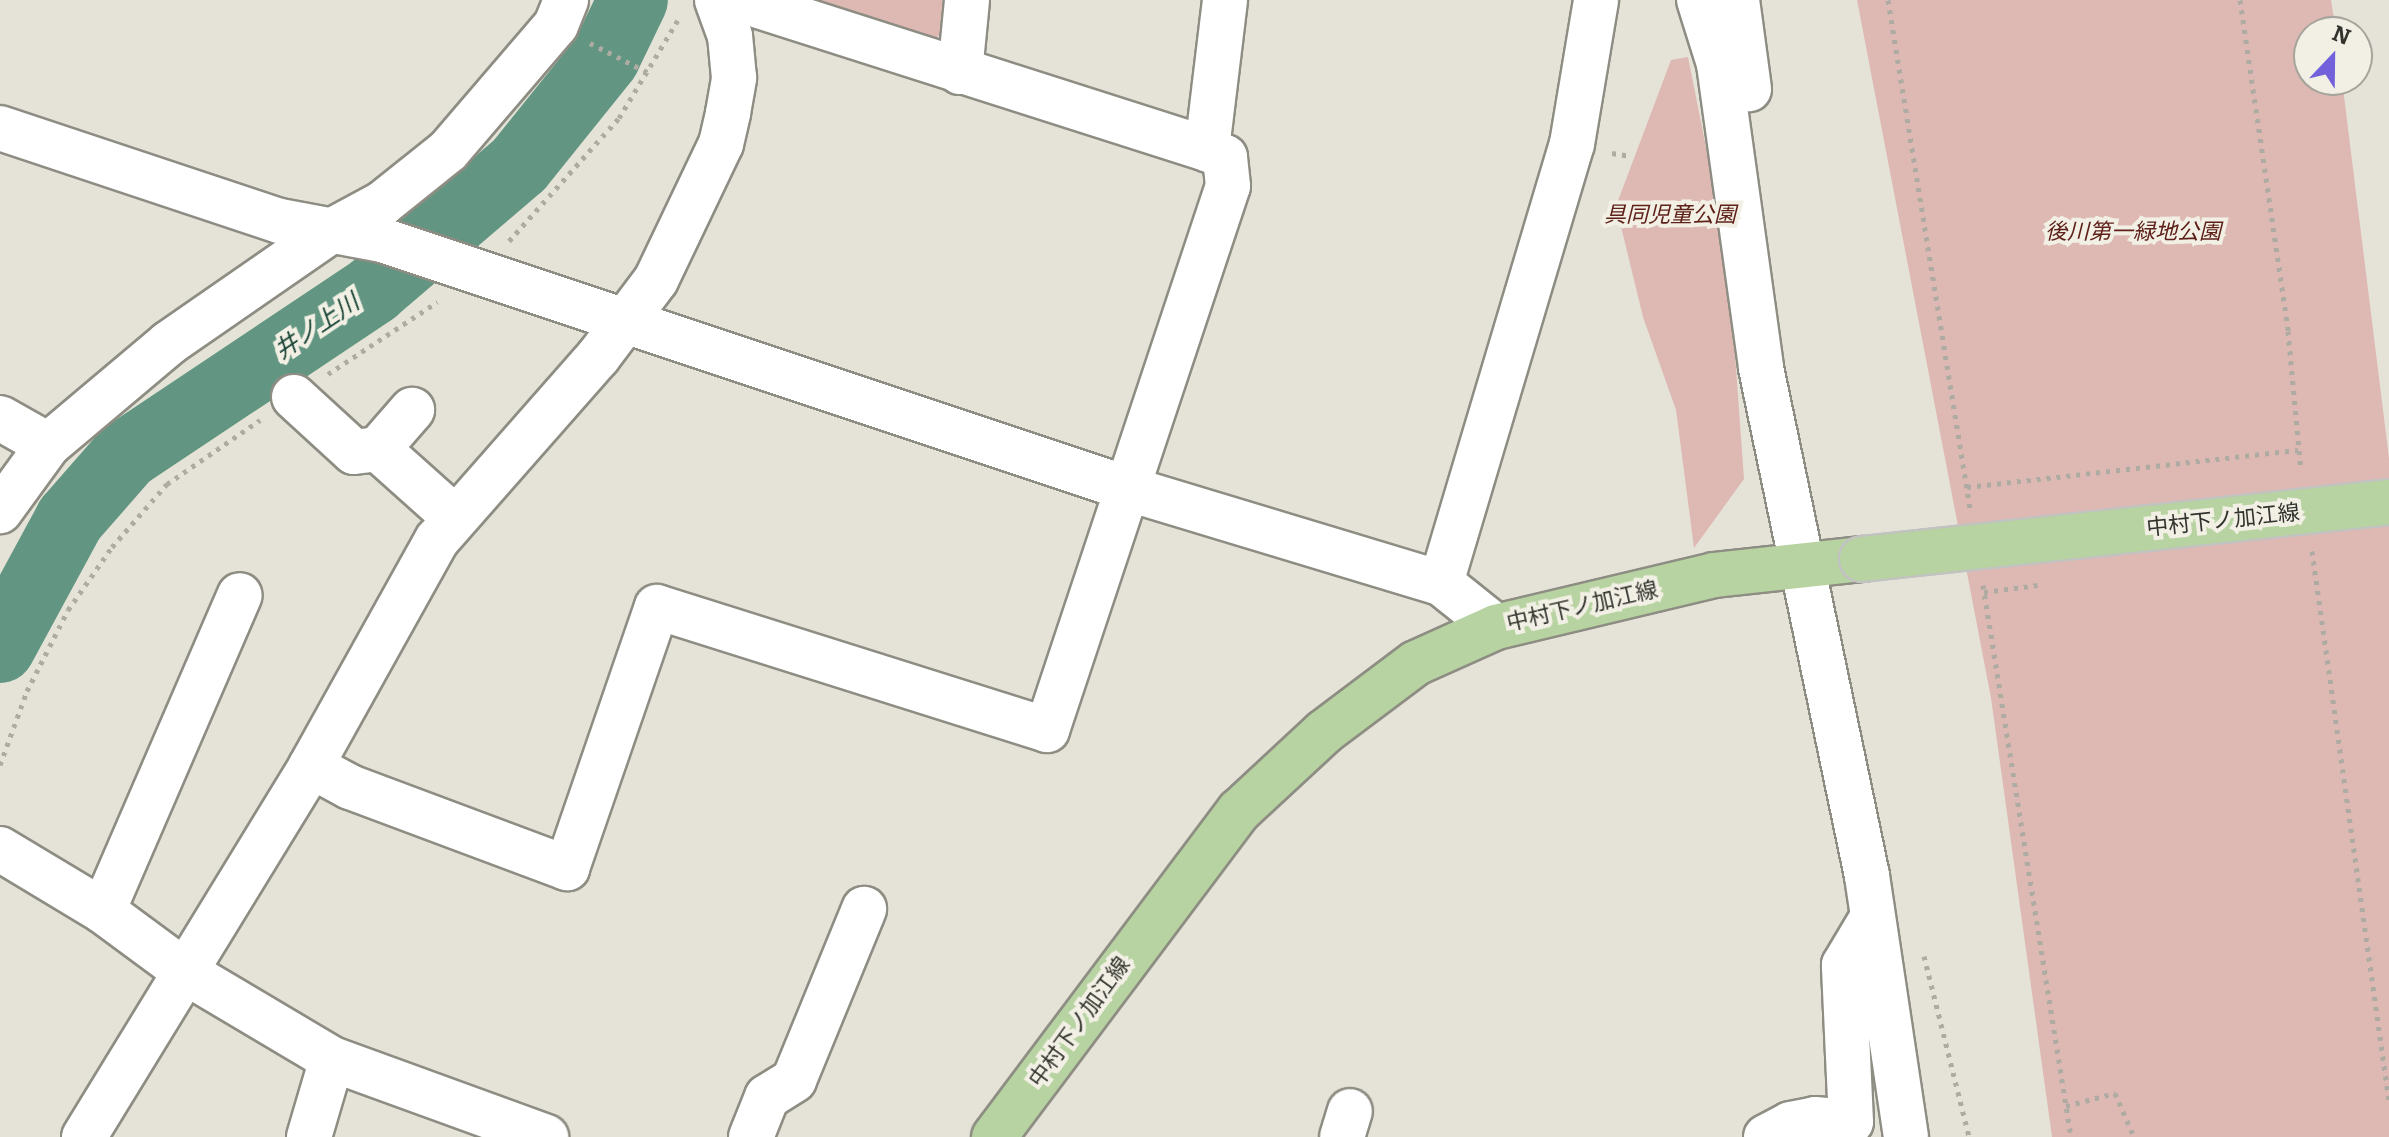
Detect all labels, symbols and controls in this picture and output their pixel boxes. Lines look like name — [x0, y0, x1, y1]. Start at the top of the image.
north arrow — [2293, 16, 2373, 96]
text: N — [2328, 19, 2354, 51]
park label: 具同児童公園 — [1604, 202, 1736, 228]
park label: 後川第一緑地公園 — [2045, 219, 2221, 245]
water label: 井ノ上川 — [269, 288, 365, 366]
street label: 中村下ノ加江線 — [2145, 499, 2301, 541]
street label: 中村下ノ加江線 — [1504, 576, 1660, 636]
street label: 中村下ノ加江線 — [1023, 952, 1135, 1092]

